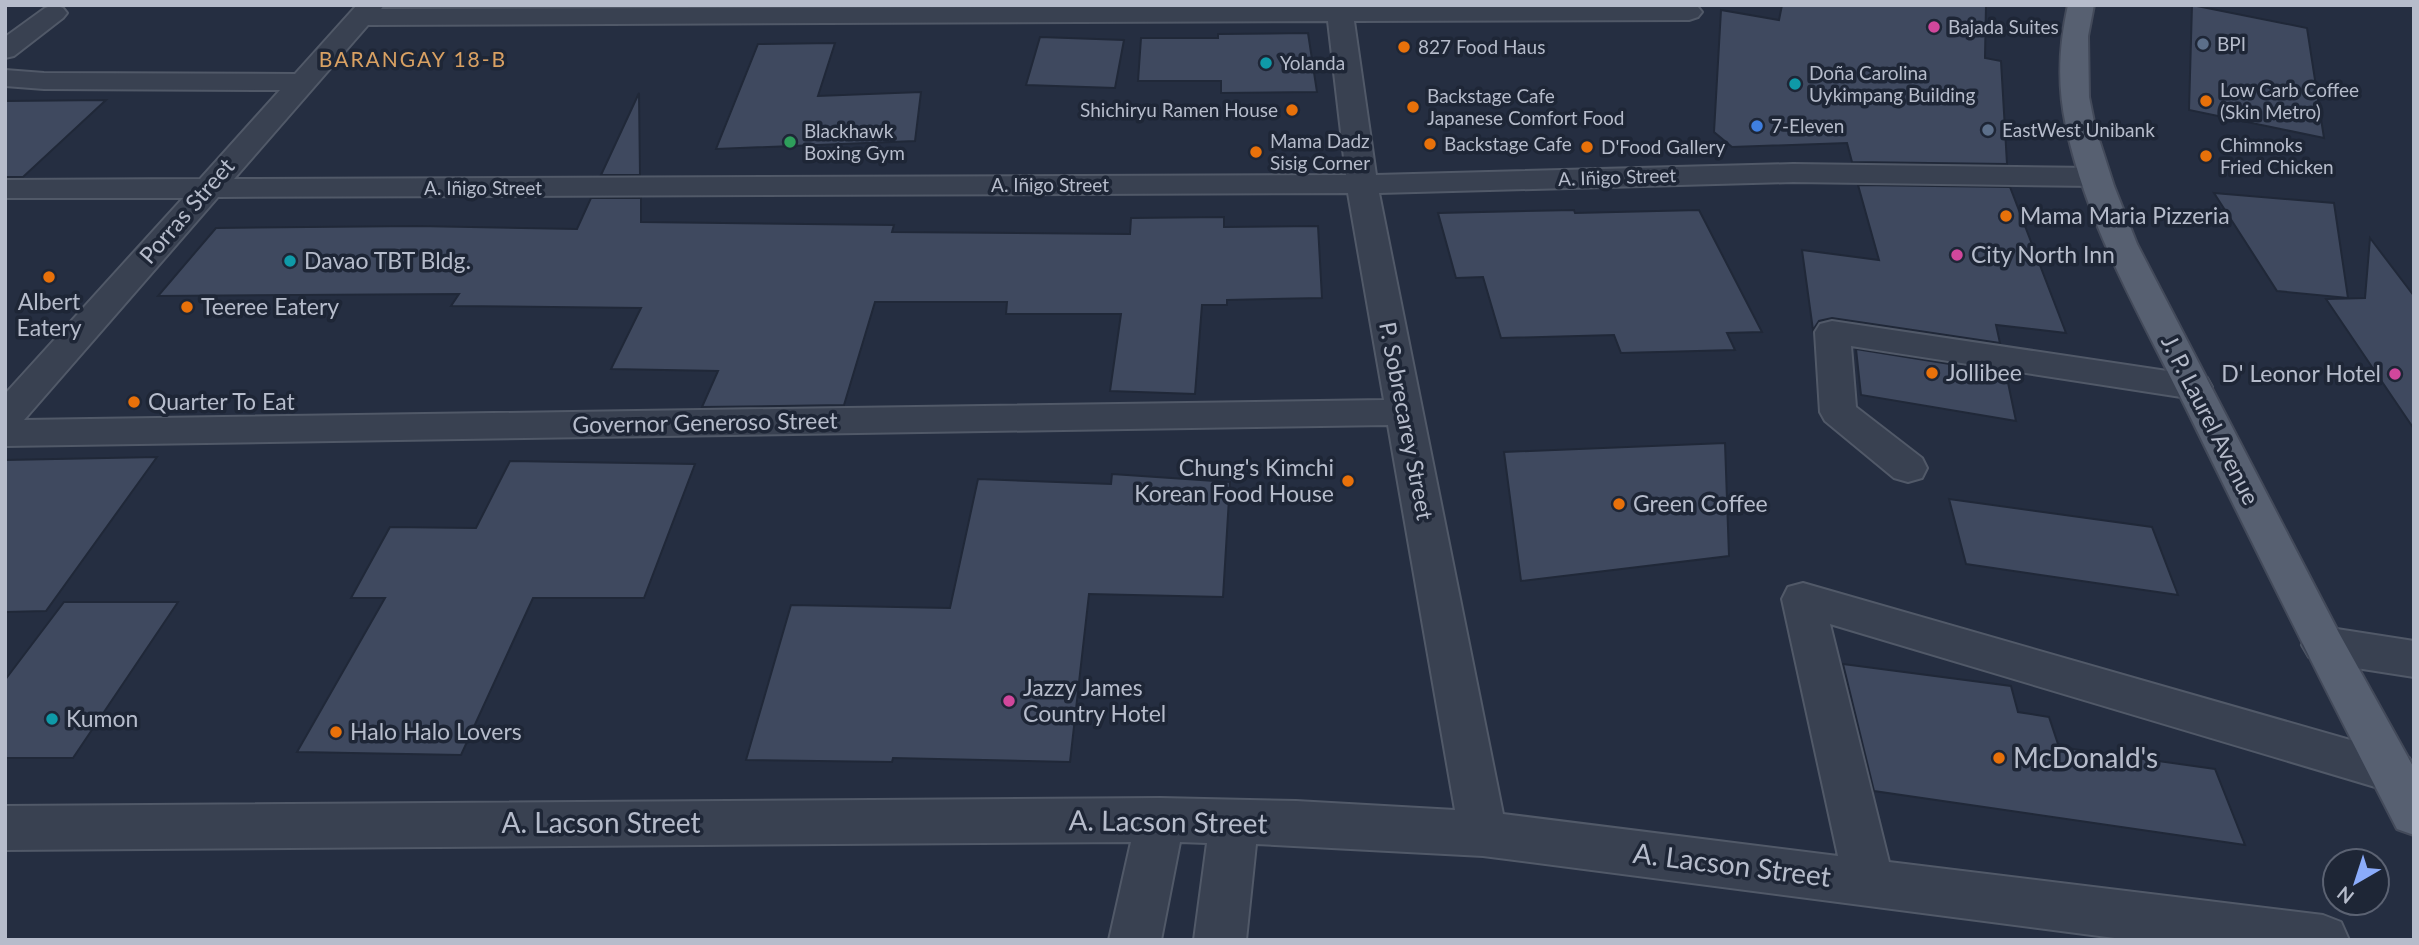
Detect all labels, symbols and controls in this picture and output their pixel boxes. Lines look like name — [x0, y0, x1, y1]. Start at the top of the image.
place label: Bajada Suites — [1948, 15, 2059, 38]
marker: Bajada Suites — [1926, 19, 1942, 35]
place label: BPI — [2217, 32, 2246, 55]
place label: 827 Food Haus — [1418, 35, 1545, 58]
marker: BPI — [2195, 36, 2211, 52]
marker: 827 Food Haus — [1396, 39, 1412, 55]
district label: BARANGAY 18-B — [319, 46, 507, 71]
place label: Yolanda — [1280, 51, 1345, 74]
marker: Yolanda — [1258, 55, 1274, 71]
place label: Doña Carolina Uykimpang Building — [1809, 61, 1975, 106]
marker: Doña Carolina Uykimpang Building — [1787, 76, 1803, 92]
place label: Low Carb Coffee (Skin Metro) — [2220, 78, 2359, 123]
place label: Backstage Cafe Japanese Comfort Food — [1427, 84, 1625, 129]
marker: Low Carb Coffee (Skin Metro) — [2198, 93, 2214, 109]
place label: Shichiryu Ramen House — [1080, 98, 1278, 121]
marker: Backstage Cafe Japanese Comfort Food — [1405, 99, 1421, 115]
marker: Shichiryu Ramen House — [1284, 102, 1300, 118]
place label: 7-Eleven — [1771, 114, 1844, 137]
marker: 7-Eleven — [1749, 118, 1765, 134]
place label: EastWest Unibank — [2002, 118, 2155, 141]
place label: Blackhawk Boxing Gym — [804, 119, 905, 164]
marker: EastWest Unibank — [1980, 122, 1996, 138]
place label: Mama Dadz Sisig Corner — [1270, 129, 1370, 174]
place label: Backstage Cafe — [1444, 132, 1572, 155]
place label: Chimnoks Fried Chicken — [2220, 133, 2334, 178]
marker: Blackhawk Boxing Gym — [782, 134, 798, 150]
place label: D'Food Gallery — [1601, 135, 1725, 158]
marker: Backstage Cafe — [1422, 136, 1438, 152]
marker: D'Food Gallery — [1579, 139, 1595, 155]
marker: Mama Dadz Sisig Corner — [1248, 144, 1264, 160]
marker: Chimnoks Fried Chicken — [2198, 148, 2214, 164]
street label: Porras Street — [133, 151, 240, 269]
street label: A. Iñigo Street — [1558, 163, 1677, 190]
street label: A. Iñigo Street — [991, 173, 1109, 196]
street label: A. Iñigo Street — [424, 176, 542, 199]
place label: Mama Maria Pizzeria — [2020, 201, 2230, 229]
marker: Mama Maria Pizzeria — [1998, 208, 2014, 224]
place label: City North Inn — [1971, 240, 2115, 268]
place label: Davao TBT Bldg. — [304, 246, 471, 274]
marker: City North Inn — [1949, 247, 1965, 263]
marker: Davao TBT Bldg. — [282, 253, 298, 269]
marker: Albert Eatery — [41, 269, 57, 285]
place label: Albert Eatery — [17, 287, 82, 341]
place label: Teeree Eatery — [201, 292, 339, 320]
marker: Teeree Eatery — [179, 299, 195, 315]
street label: P. Sobrecarey Street — [1374, 319, 1440, 523]
street label: J. P. Laurel Avenue — [2156, 330, 2266, 509]
place label: Jollibee — [1946, 358, 2022, 386]
place label: D' Leonor Hotel — [2221, 359, 2381, 387]
marker: Jollibee — [1924, 365, 1940, 381]
marker: D' Leonor Hotel — [2387, 366, 2403, 382]
place label: Quarter To Eat — [148, 387, 295, 415]
marker: Quarter To Eat — [126, 394, 142, 410]
street label: Governor Generoso Street — [572, 406, 839, 438]
place label: Chung's Kimchi Korean Food House — [1134, 453, 1334, 507]
marker: Chung's Kimchi Korean Food House — [1340, 473, 1356, 489]
place label: Green Coffee — [1633, 489, 1768, 517]
marker: Green Coffee — [1611, 496, 1627, 512]
place label: Jazzy James Country Hotel — [1023, 673, 1166, 727]
marker: Jazzy James Country Hotel — [1001, 693, 1017, 709]
place label: Kumon — [66, 704, 138, 732]
marker: Kumon — [44, 711, 60, 727]
place label: Halo Halo Lovers — [350, 717, 522, 745]
marker: Halo Halo Lovers — [328, 724, 344, 740]
place label: McDonald's — [2013, 740, 2158, 774]
marker: McDonald's — [1991, 750, 2007, 766]
street label: A. Lacson Street — [1068, 802, 1268, 840]
street label: A. Lacson Street — [502, 805, 700, 839]
street label: A. Lacson Street — [1631, 835, 1833, 893]
north arrow — [2321, 847, 2391, 917]
text: N — [2332, 882, 2358, 909]

